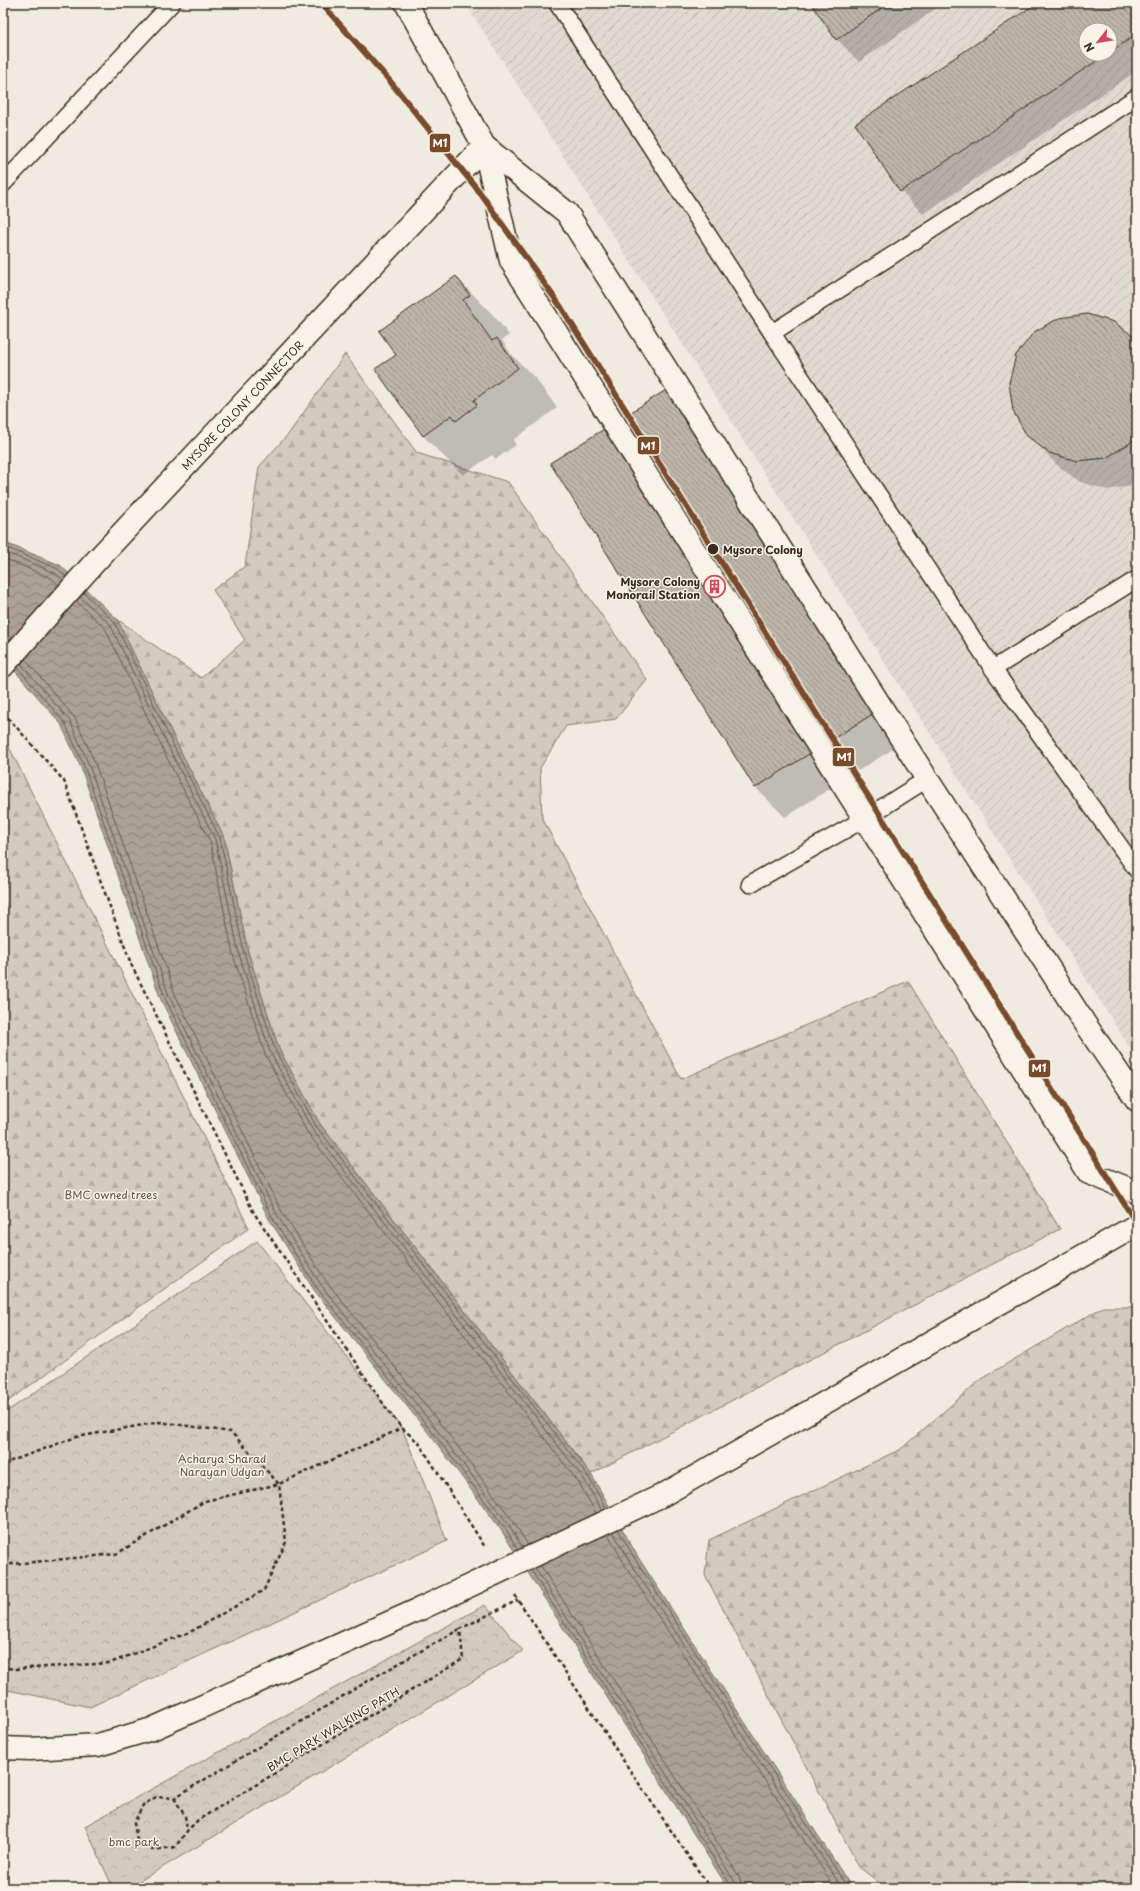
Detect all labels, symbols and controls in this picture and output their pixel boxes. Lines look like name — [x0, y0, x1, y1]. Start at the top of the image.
north arrow — [1078, 22, 1118, 62]
text: N — [1079, 39, 1099, 56]
line badge: M1 — [429, 133, 451, 153]
text: M1 — [432, 134, 448, 151]
street label: MYSORE COLONY CONNECTOR — [177, 336, 307, 474]
line badge: M1 — [637, 436, 660, 455]
text: M1 — [640, 437, 656, 454]
place label: Mysore Colony — [723, 541, 803, 558]
marker: Mysore Colony — [706, 542, 720, 556]
place label: Mysore Colony Monorail Station — [606, 573, 700, 603]
building icon: Mysore Colony Monorail Station — [702, 574, 728, 600]
line badge: M1 — [832, 747, 855, 767]
text: M1 — [836, 748, 852, 765]
line badge: M1 — [1028, 1059, 1051, 1078]
text: M1 — [1031, 1059, 1047, 1076]
park label: BMC owned trees — [65, 1186, 157, 1203]
park label: Acharya Sharad Narayan Udyan — [178, 1450, 266, 1480]
street label: BMC PARK WALKING PATH — [264, 1683, 402, 1775]
park label: bmc park — [109, 1833, 160, 1850]

